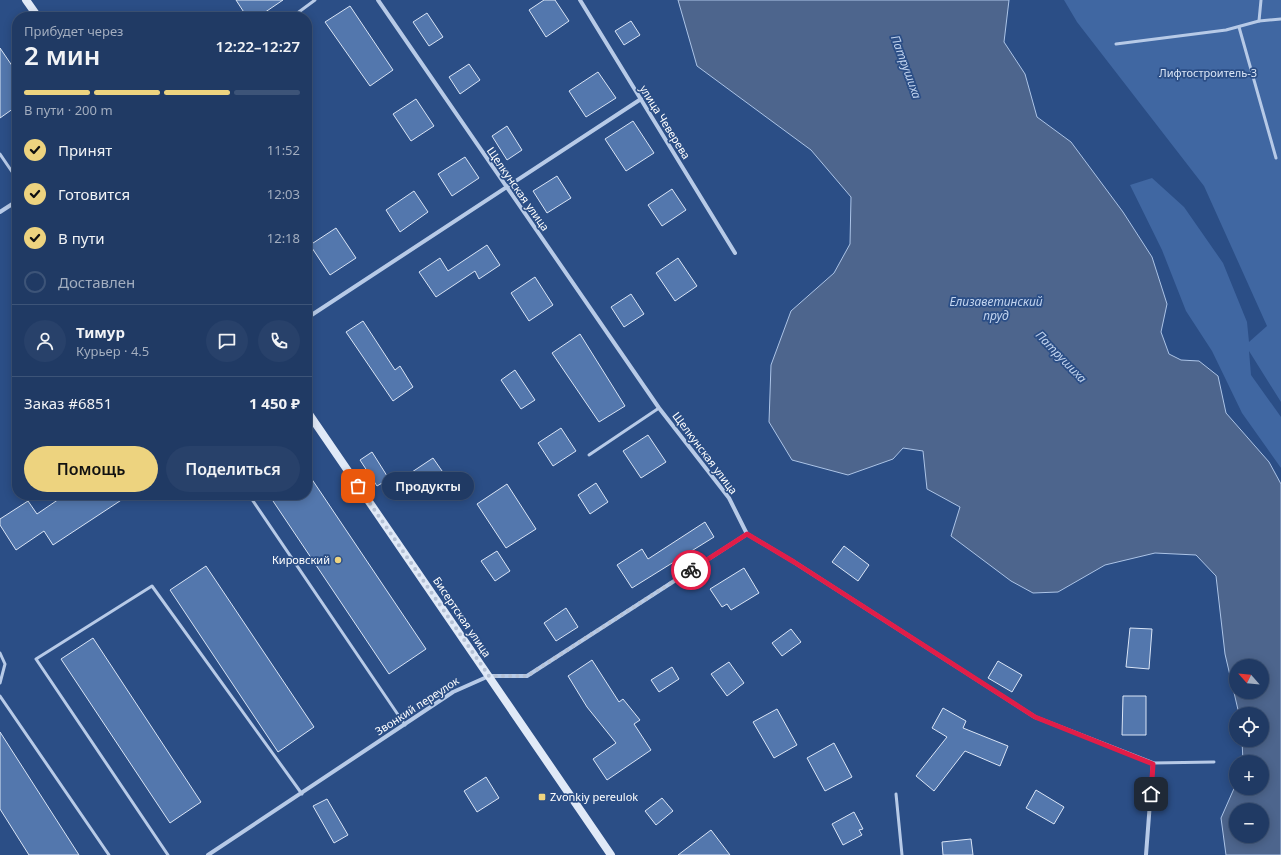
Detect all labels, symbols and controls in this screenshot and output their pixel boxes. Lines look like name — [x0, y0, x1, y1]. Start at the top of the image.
text: Прибудет через — [24, 22, 123, 40]
water label: Патрушиха — [887, 33, 926, 101]
text: 12:22–12:27 — [216, 36, 300, 56]
text: 2 мин — [24, 37, 100, 73]
park label: Лифтостроитель-3 — [1159, 65, 1257, 80]
street label: улица Чеверева — [637, 82, 694, 162]
text: В пути · 200 m — [24, 101, 113, 119]
icon: check — [24, 139, 46, 161]
text: Принят — [58, 140, 112, 160]
text: 11:52 — [267, 141, 300, 159]
street label: Щелкунская улица — [484, 144, 553, 234]
icon: check — [24, 183, 46, 205]
text: Готовится — [58, 184, 130, 204]
text: 12:03 — [267, 185, 300, 203]
icon: check — [24, 227, 46, 249]
text: В пути — [58, 228, 105, 248]
text: 12:18 — [267, 229, 300, 247]
text: Доставлен — [58, 272, 135, 292]
water label: Елизаветинский пруд — [949, 293, 1043, 324]
button: person — [24, 320, 66, 362]
button: chat — [206, 320, 248, 362]
button: phone — [258, 320, 300, 362]
text: Тимур — [76, 322, 125, 342]
water label: Патрушиха — [1032, 327, 1091, 387]
text: Курьер · 4.5 — [76, 342, 149, 360]
text: Заказ #6851 — [24, 393, 112, 413]
text: 1 450 ₽ — [249, 393, 300, 413]
street label: Щелкунская улица — [669, 408, 741, 497]
button: Помощь — [24, 446, 158, 492]
button: Поделиться — [166, 446, 300, 492]
pin — [341, 469, 375, 503]
callout: Продукты — [382, 472, 474, 500]
icon: bag — [347, 475, 369, 497]
text: Продукты — [395, 477, 461, 495]
courier — [671, 550, 711, 590]
place label: Кировский — [272, 552, 330, 567]
marker: Кировский — [333, 555, 343, 565]
icon: bike — [680, 559, 702, 581]
street label: Бисертская улица — [430, 574, 495, 660]
north arrow — [1229, 659, 1269, 699]
map controls — [1229, 659, 1269, 843]
street label: Звонкий переулок — [372, 673, 462, 738]
button: locate — [1229, 707, 1269, 747]
button: + — [1229, 755, 1269, 795]
pin — [1134, 777, 1168, 811]
icon: home — [1140, 783, 1162, 805]
place label: Zvonkiy pereulok — [550, 789, 638, 804]
marker: Zvonkiy pereulok — [537, 792, 547, 802]
button: − — [1229, 803, 1269, 843]

